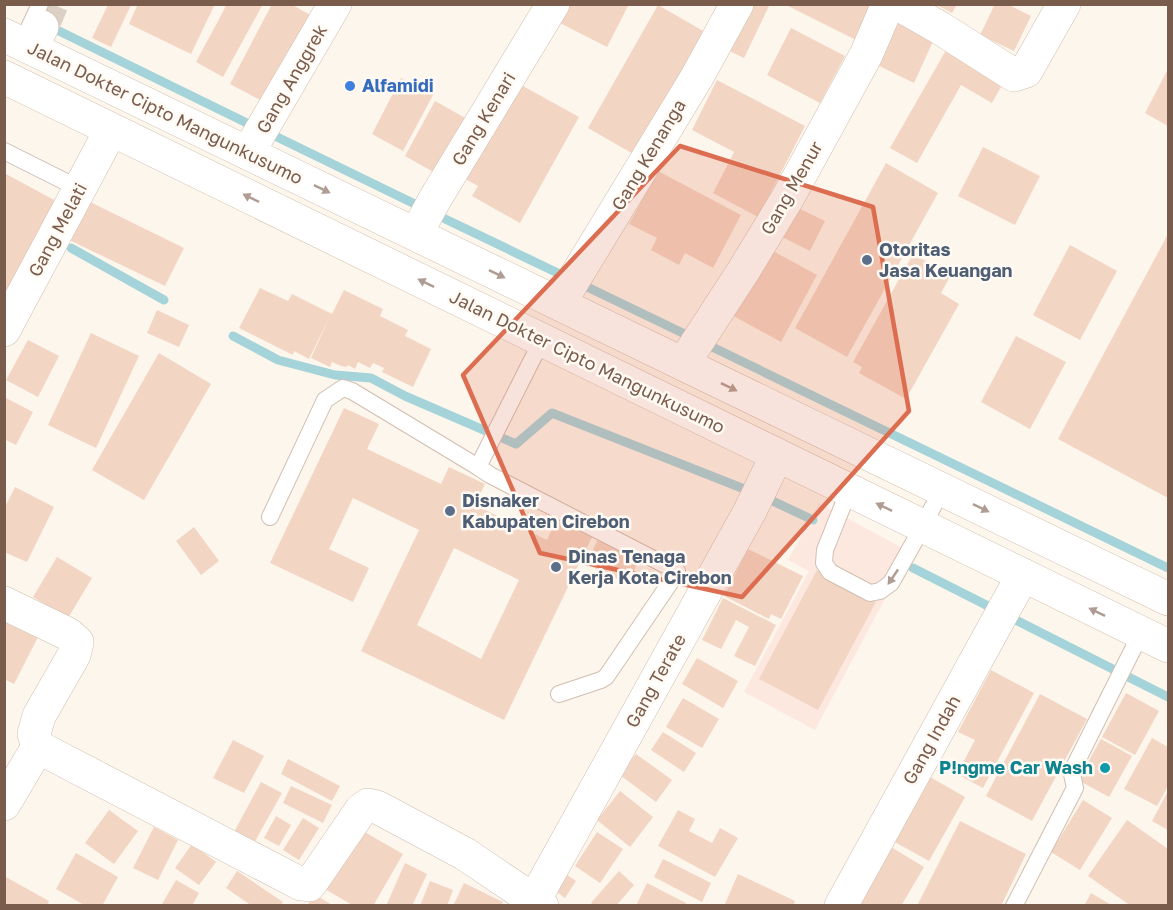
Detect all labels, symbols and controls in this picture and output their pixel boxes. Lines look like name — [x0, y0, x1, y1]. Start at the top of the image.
street label: Gang Anggrek — [251, 20, 331, 137]
street label: Jalan Dokter Cipto Mangunkusumo — [24, 36, 307, 188]
street label: Gang Kenari — [447, 68, 520, 169]
place label: Alfamidi — [362, 74, 434, 96]
marker: Alfamidi — [343, 79, 357, 93]
street label: Gang Kenanga — [606, 95, 690, 214]
street label: Gang Menur — [756, 137, 827, 238]
street label: Gang Melati — [23, 179, 91, 280]
one-way arrow — [313, 184, 330, 193]
one-way arrow — [242, 193, 259, 202]
place label: Otoritas Jasa Keuangan — [879, 238, 1013, 281]
marker: Otoritas Jasa Keuangan — [860, 253, 874, 267]
one-way arrow — [489, 269, 506, 278]
one-way arrow — [417, 279, 435, 289]
street label: Jalan Dokter Cipto Mangunkusumo — [446, 285, 729, 437]
one-way arrow — [721, 382, 738, 391]
place label: Disnaker Kabupaten Cirebon — [462, 489, 630, 532]
one-way arrow — [876, 503, 893, 512]
one-way arrow — [972, 503, 989, 512]
marker: Disnaker Kabupaten Cirebon — [443, 504, 457, 518]
place label: Dinas Tenaga Kerja Kota Cirebon — [568, 545, 732, 588]
marker: Dinas Tenaga Kerja Kota Cirebon — [549, 560, 563, 574]
one-way arrow — [888, 568, 899, 585]
one-way arrow — [1088, 607, 1106, 617]
street label: Gang Terate — [620, 630, 690, 731]
street label: Gang Indah — [898, 691, 965, 788]
place label: P!ngme Car Wash — [939, 756, 1093, 778]
marker: P!ngme Car Wash — [1098, 761, 1112, 775]

